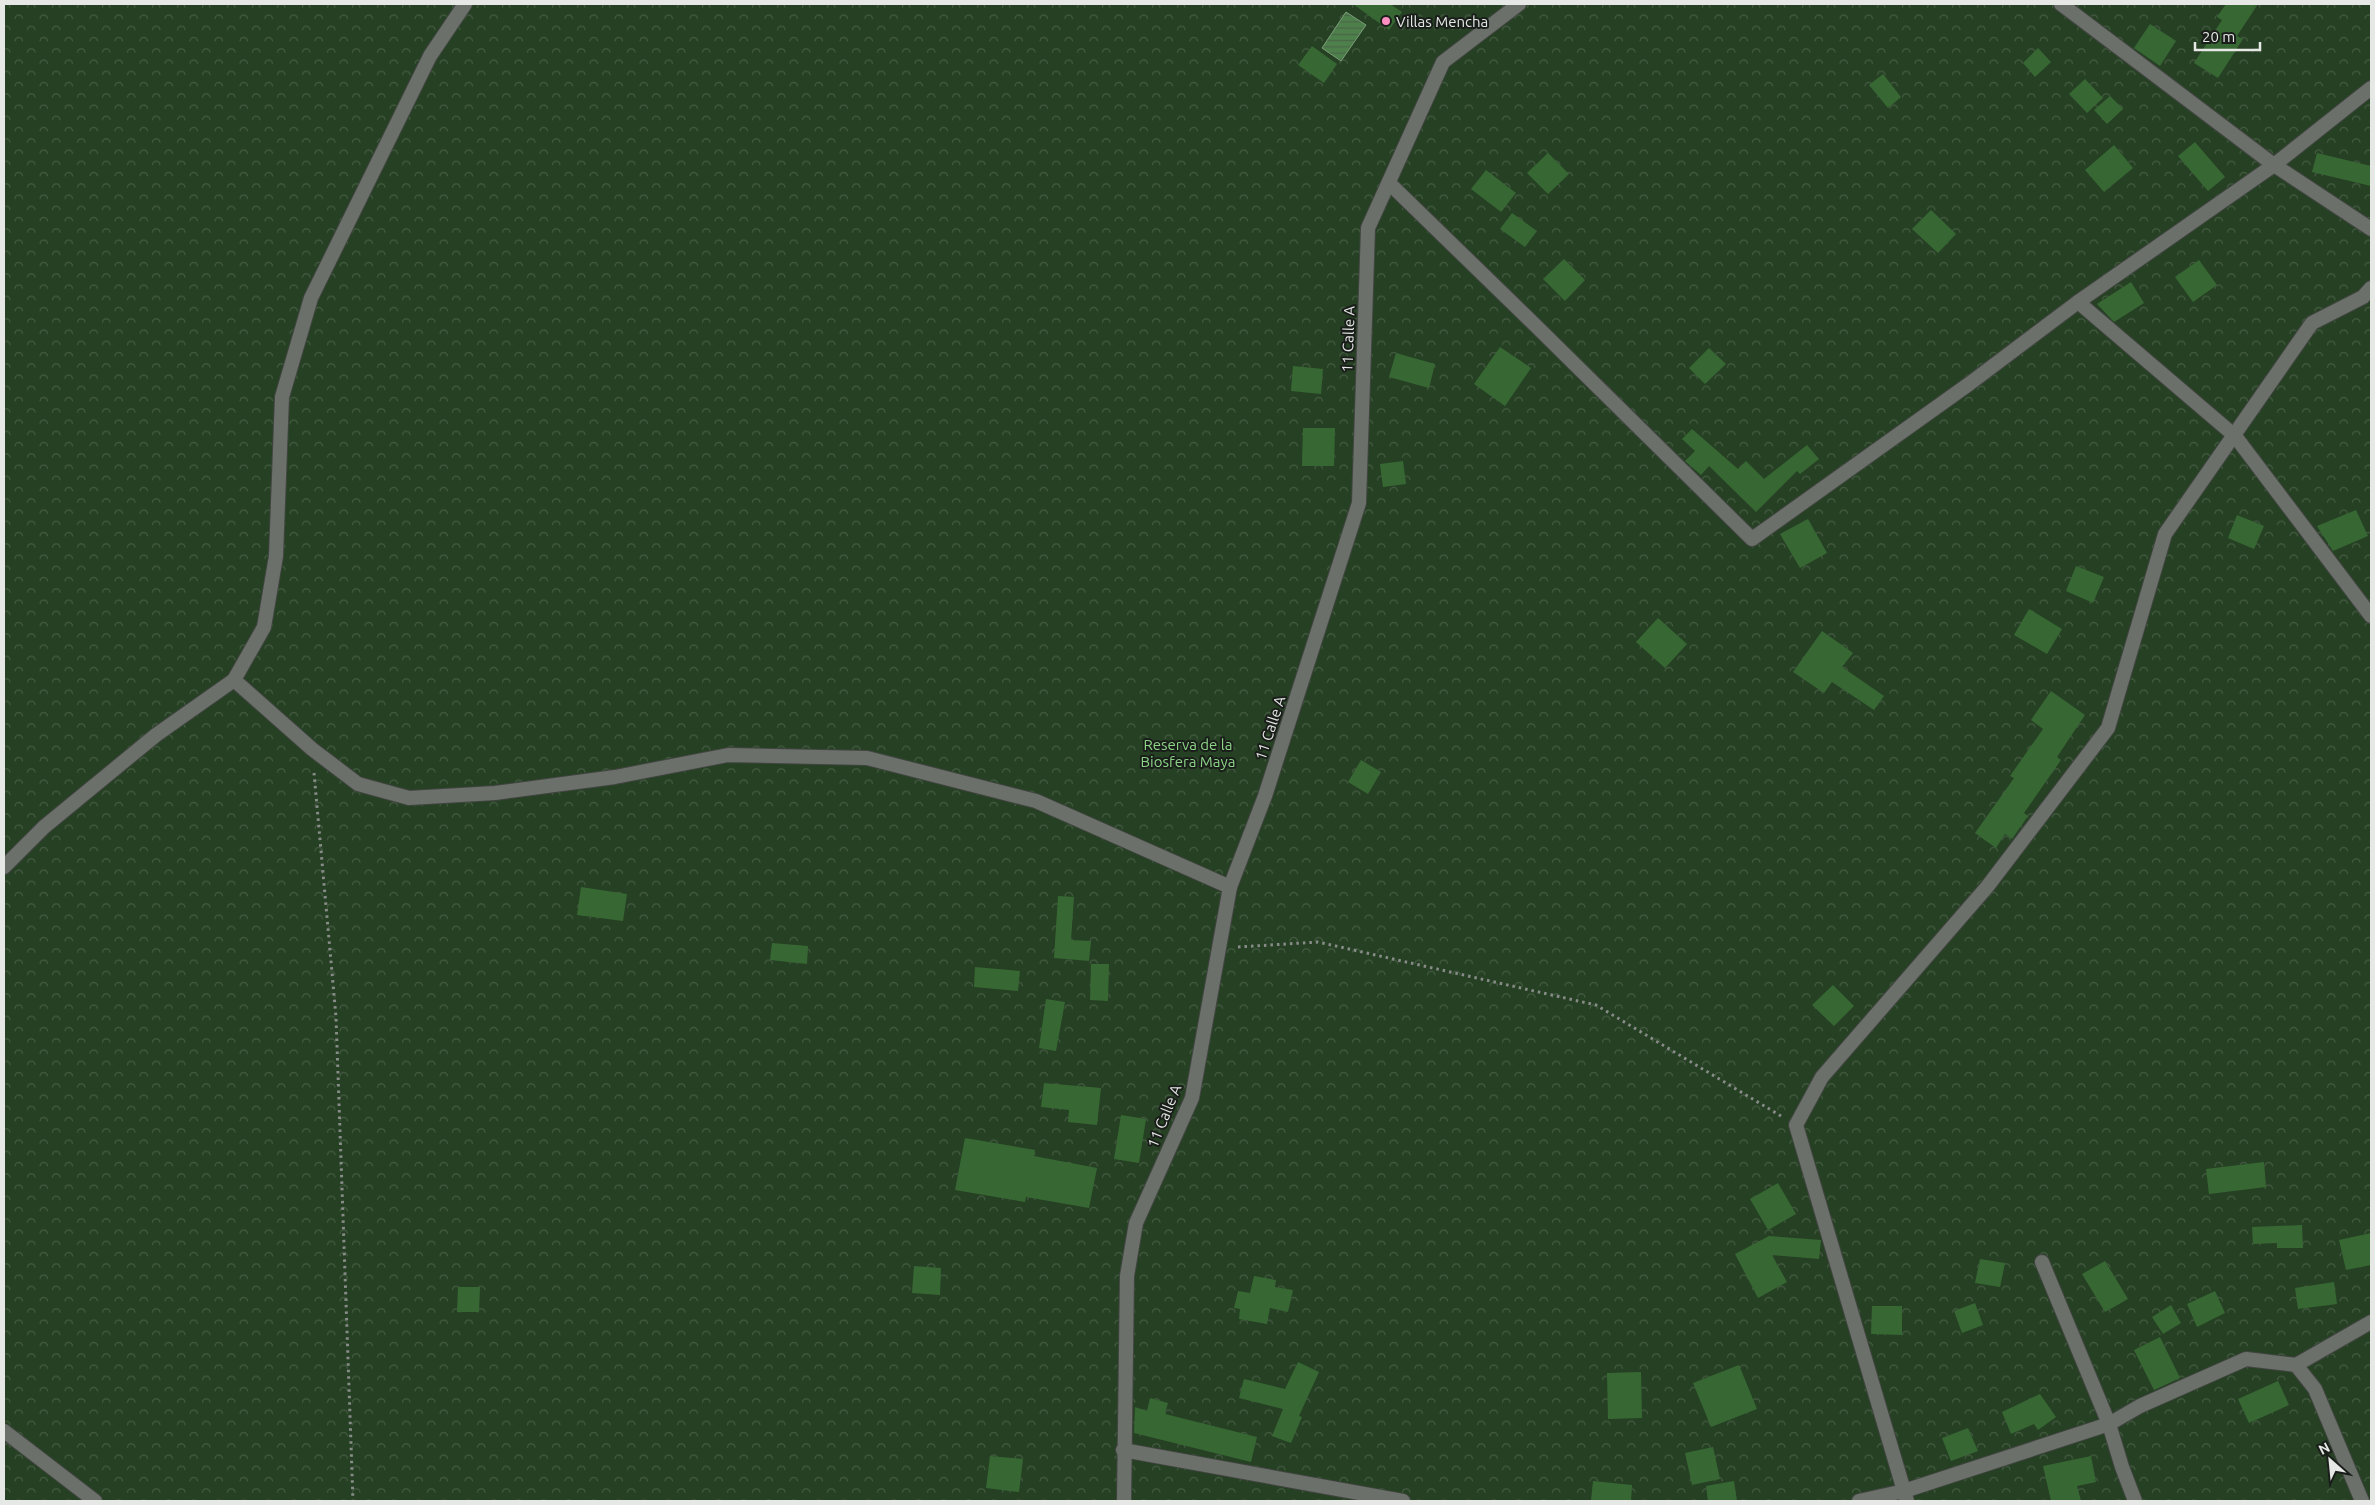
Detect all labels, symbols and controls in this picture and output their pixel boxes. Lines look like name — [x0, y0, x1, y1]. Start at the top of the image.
place label: Villas Mencha — [1396, 13, 1488, 30]
marker: Villas Mencha — [1380, 15, 1392, 27]
scale bar — [2195, 20, 2260, 52]
text: 20 m — [2202, 28, 2235, 45]
street label: 11 Calle A — [1338, 305, 1358, 373]
street label: 11 Calle A — [1252, 693, 1288, 762]
park label: Reserva de la Biosfera Maya — [1141, 736, 1235, 770]
street label: 11 Calle A — [1144, 1082, 1184, 1150]
north arrow — [2305, 1435, 2355, 1485]
text: N — [2316, 1439, 2332, 1458]

